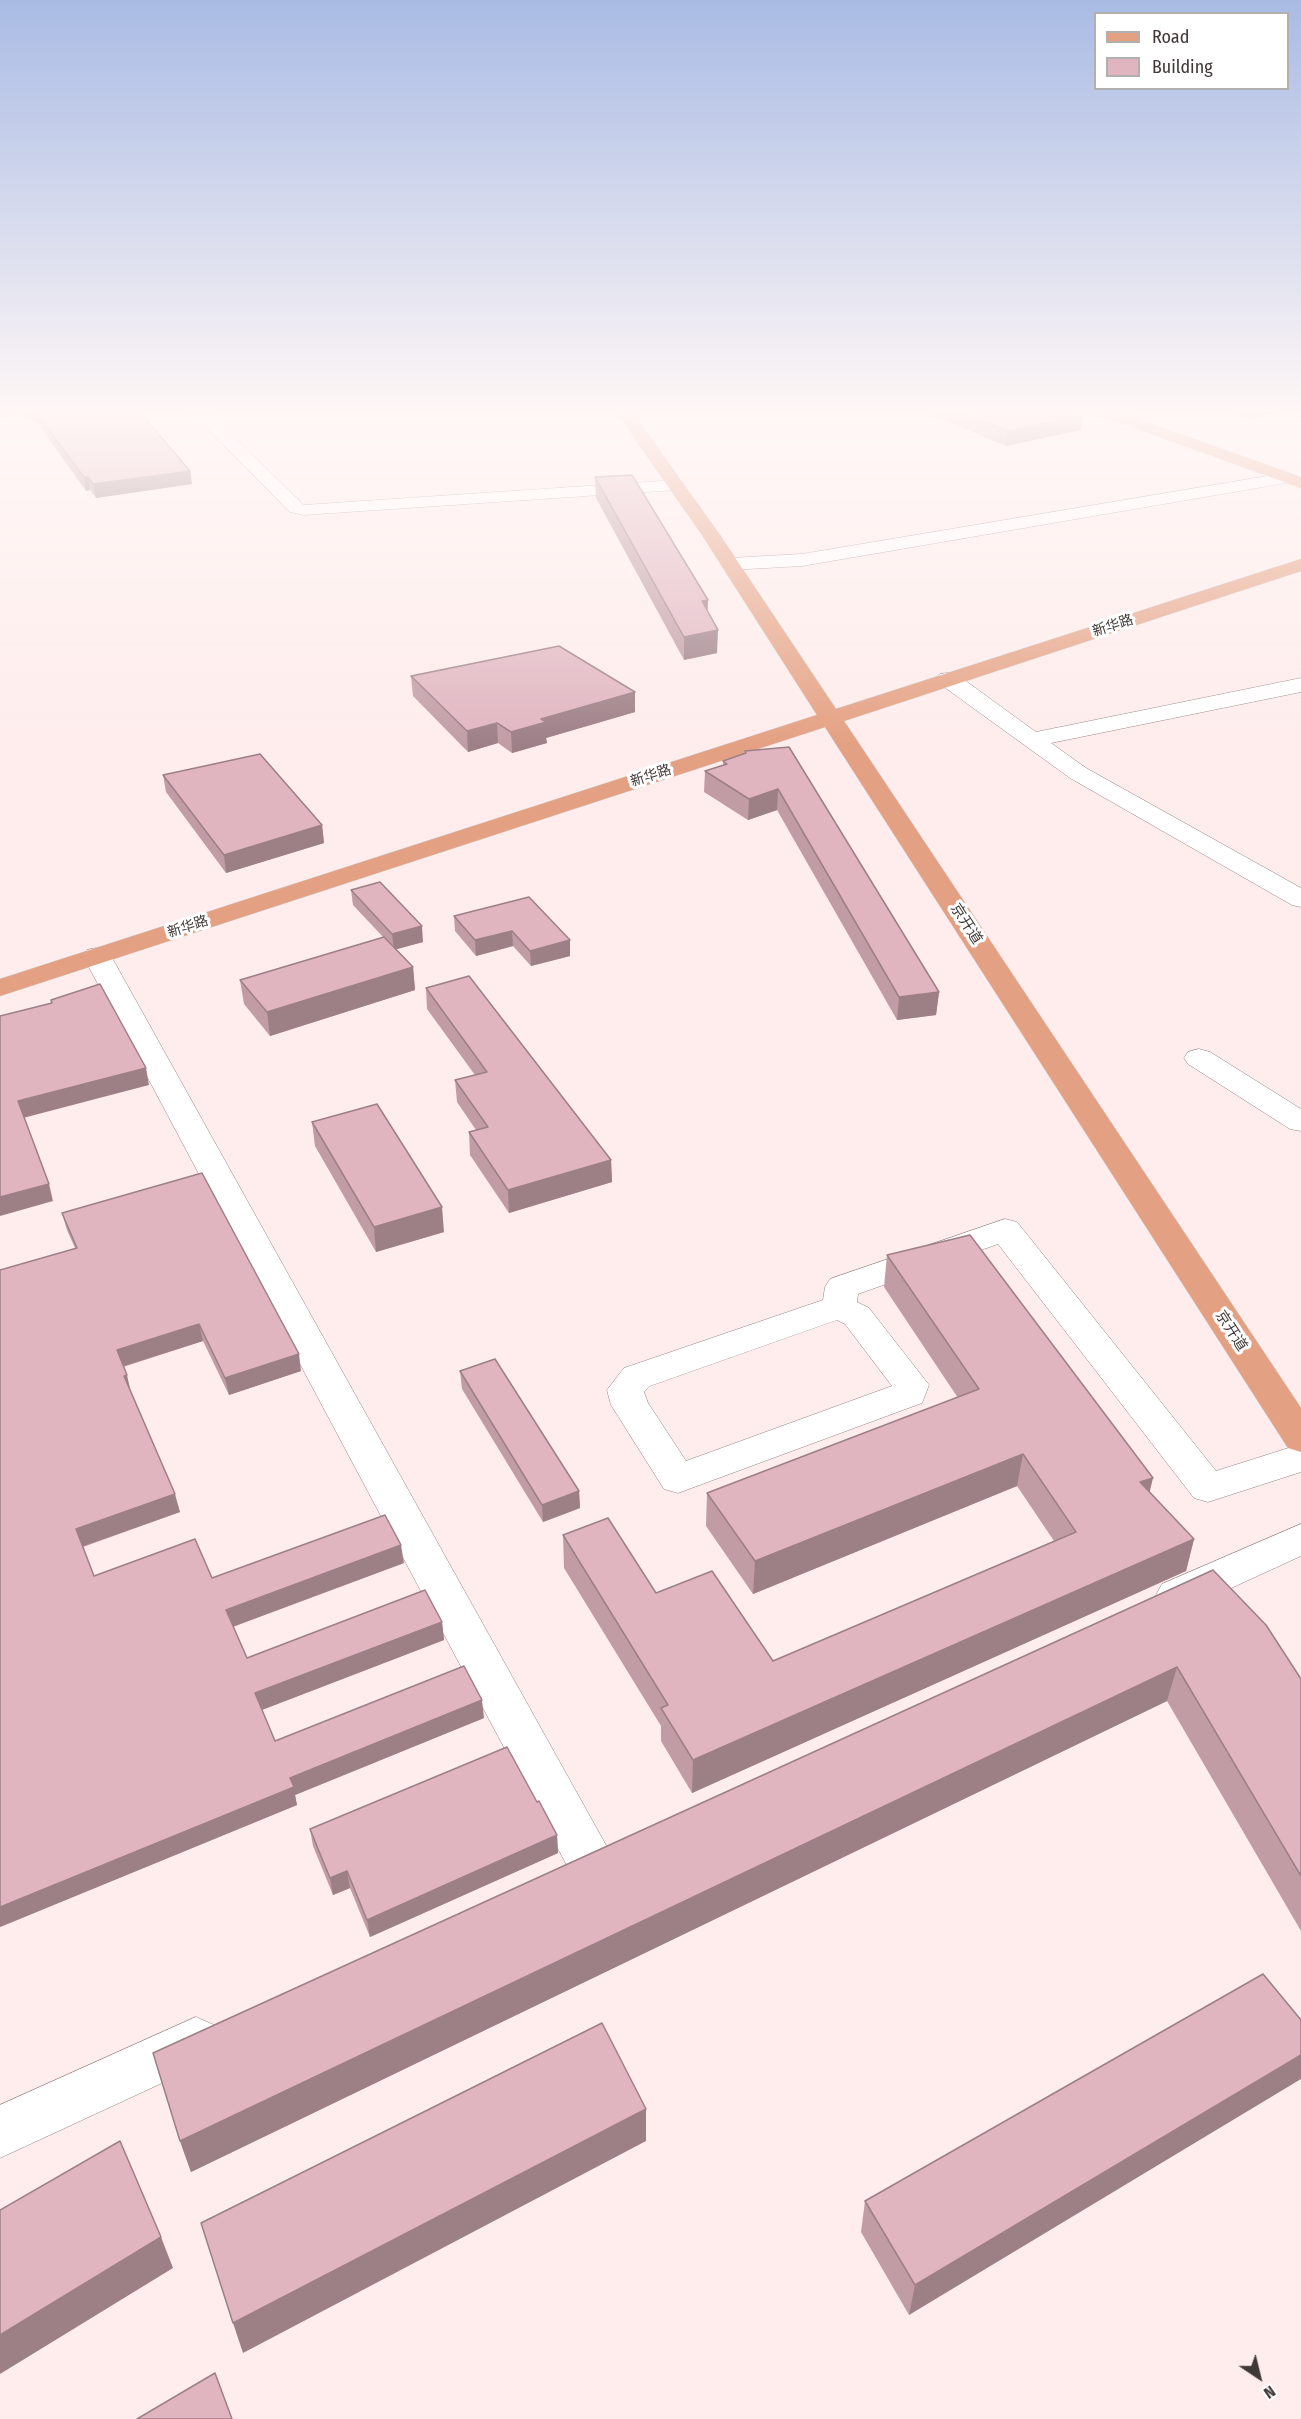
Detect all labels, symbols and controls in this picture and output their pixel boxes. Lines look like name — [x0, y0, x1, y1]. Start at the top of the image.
legend — [1094, 12, 1289, 90]
text: Road — [1152, 26, 1189, 48]
text: Building — [1152, 56, 1213, 78]
street label: 新华路 — [1090, 612, 1136, 640]
street label: 新华路 — [628, 762, 674, 790]
street label: 京开道 — [946, 900, 986, 948]
street label: 新华路 — [165, 913, 211, 941]
street label: 京开道 — [1211, 1307, 1251, 1355]
north arrow — [1229, 2347, 1289, 2407]
text: N — [1260, 2382, 1279, 2403]

